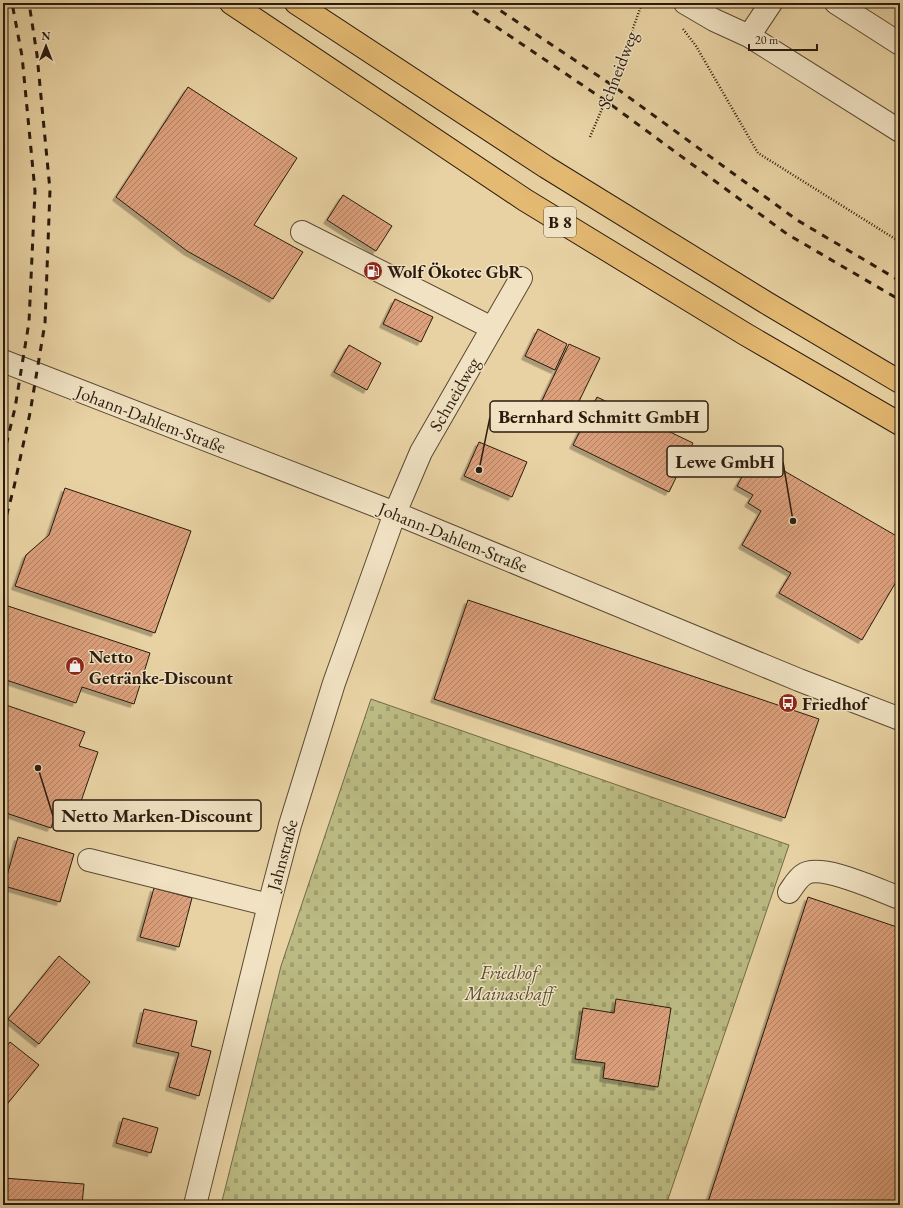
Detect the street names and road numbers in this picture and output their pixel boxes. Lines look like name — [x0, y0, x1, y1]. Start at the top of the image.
street label: Schneidweg — [592, 28, 642, 112]
road number: B 8 — [544, 207, 576, 237]
street label: Schneidweg — [424, 353, 484, 435]
street label: Johann-Dahlem-Straße — [71, 379, 229, 458]
street label: Johann-Dahlem-Straße — [373, 496, 531, 577]
street label: Jahnstraße — [261, 817, 303, 895]

